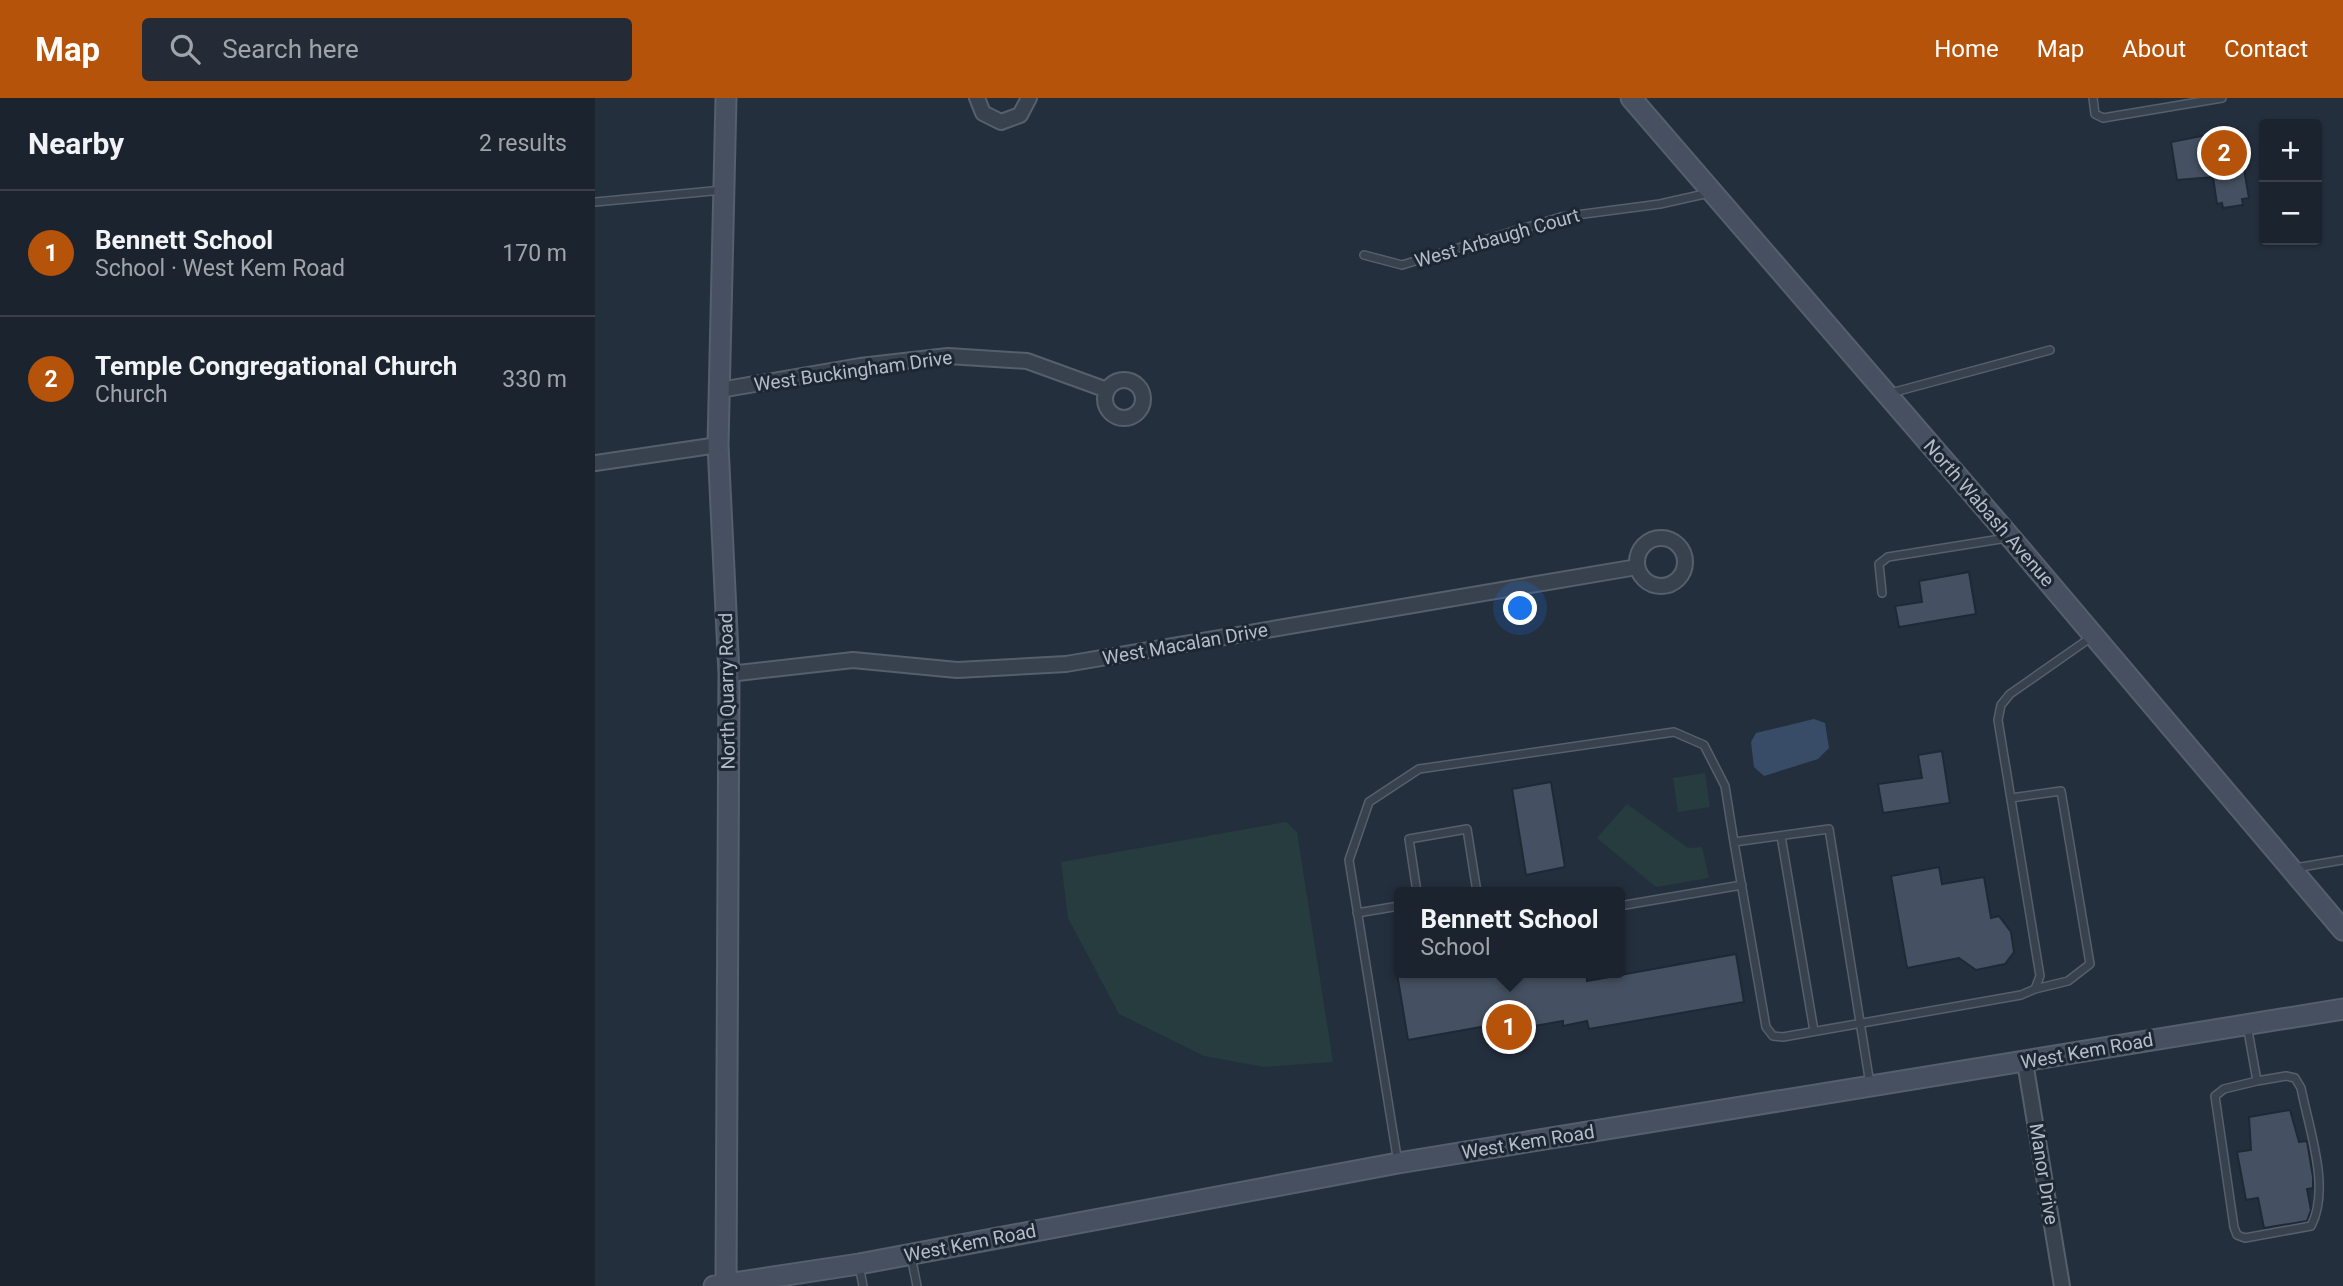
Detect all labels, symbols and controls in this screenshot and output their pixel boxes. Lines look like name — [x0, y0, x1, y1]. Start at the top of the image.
search box — [142, 18, 632, 81]
text: Map — [35, 30, 100, 69]
icon: search — [166, 30, 204, 68]
text: Search here — [222, 34, 359, 64]
text: Home — [1934, 35, 1999, 63]
text: Map — [2037, 35, 2084, 63]
text: About — [2122, 35, 2186, 63]
text: Contact — [2224, 35, 2308, 63]
map controls — [2259, 119, 2322, 245]
button: + — [2259, 119, 2322, 182]
text: Nearby — [28, 126, 124, 161]
pin: 2 — [2201, 127, 2247, 179]
text: 2 results — [479, 130, 567, 157]
button: − — [2259, 182, 2322, 245]
street label: West Arbaugh Court — [1412, 203, 1582, 273]
text: Bennett School — [95, 225, 273, 255]
text: 1 — [44, 240, 58, 267]
text: 170 m — [502, 240, 567, 267]
text: School · West Kem Road — [95, 255, 345, 282]
street label: West Buckingham Drive — [752, 346, 954, 396]
text: Temple Congregational Church — [95, 351, 457, 381]
text: 2 — [44, 366, 58, 393]
text: 330 m — [502, 366, 567, 393]
text: Church — [95, 381, 168, 408]
street label: North Wabash Avenue — [1919, 435, 2059, 591]
your location — [1503, 591, 1537, 625]
street label: North Quarry Road — [714, 612, 740, 770]
street label: West Macalan Drive — [1101, 618, 1269, 670]
popup — [1394, 887, 1625, 978]
text: Bennett School — [1420, 904, 1599, 934]
text: School — [1420, 934, 1491, 961]
pin: 1 — [1486, 1001, 1532, 1053]
street label: West Kem Road — [2019, 1028, 2155, 1074]
street label: West Kem Road — [1460, 1120, 1596, 1164]
street label: Manor Drive — [2025, 1122, 2063, 1226]
street label: West Kem Road — [902, 1219, 1038, 1267]

